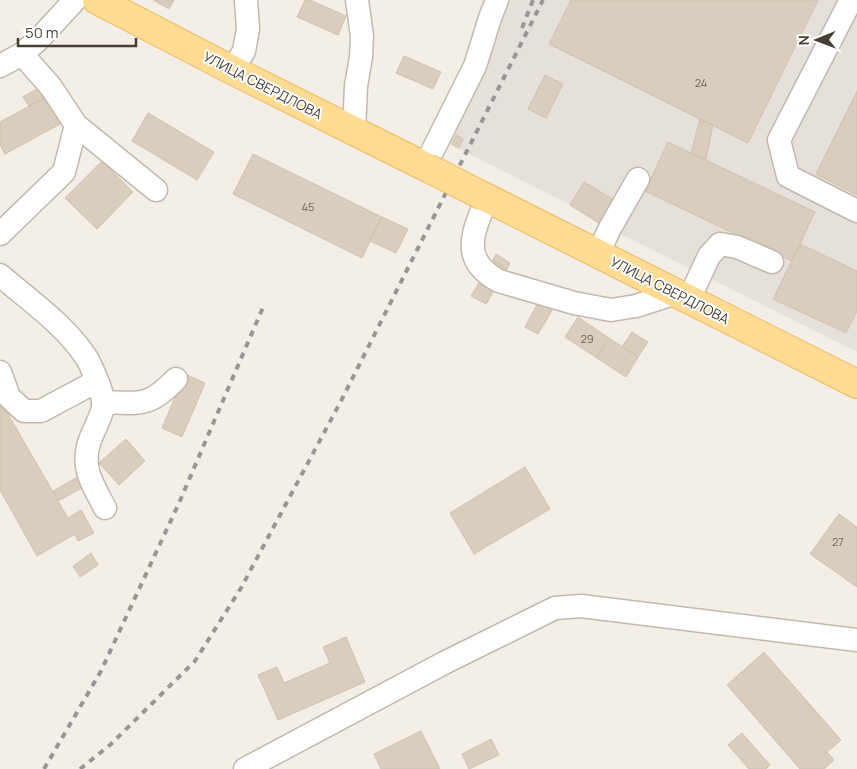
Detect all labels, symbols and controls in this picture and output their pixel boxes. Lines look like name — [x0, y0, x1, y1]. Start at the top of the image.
scale bar — [18, 15, 135, 47]
north arrow — [792, 15, 842, 65]
text: 50 m — [25, 22, 59, 43]
text: N — [794, 35, 813, 45]
street label: УЛИЦА СВЕРДЛОВА — [200, 47, 326, 123]
house number: 24 — [695, 75, 707, 90]
house number: 45 — [302, 199, 314, 214]
street label: УЛИЦА СВЕРДЛОВА — [607, 252, 733, 328]
house number: 29 — [580, 331, 594, 346]
house number: 27 — [832, 534, 844, 549]

